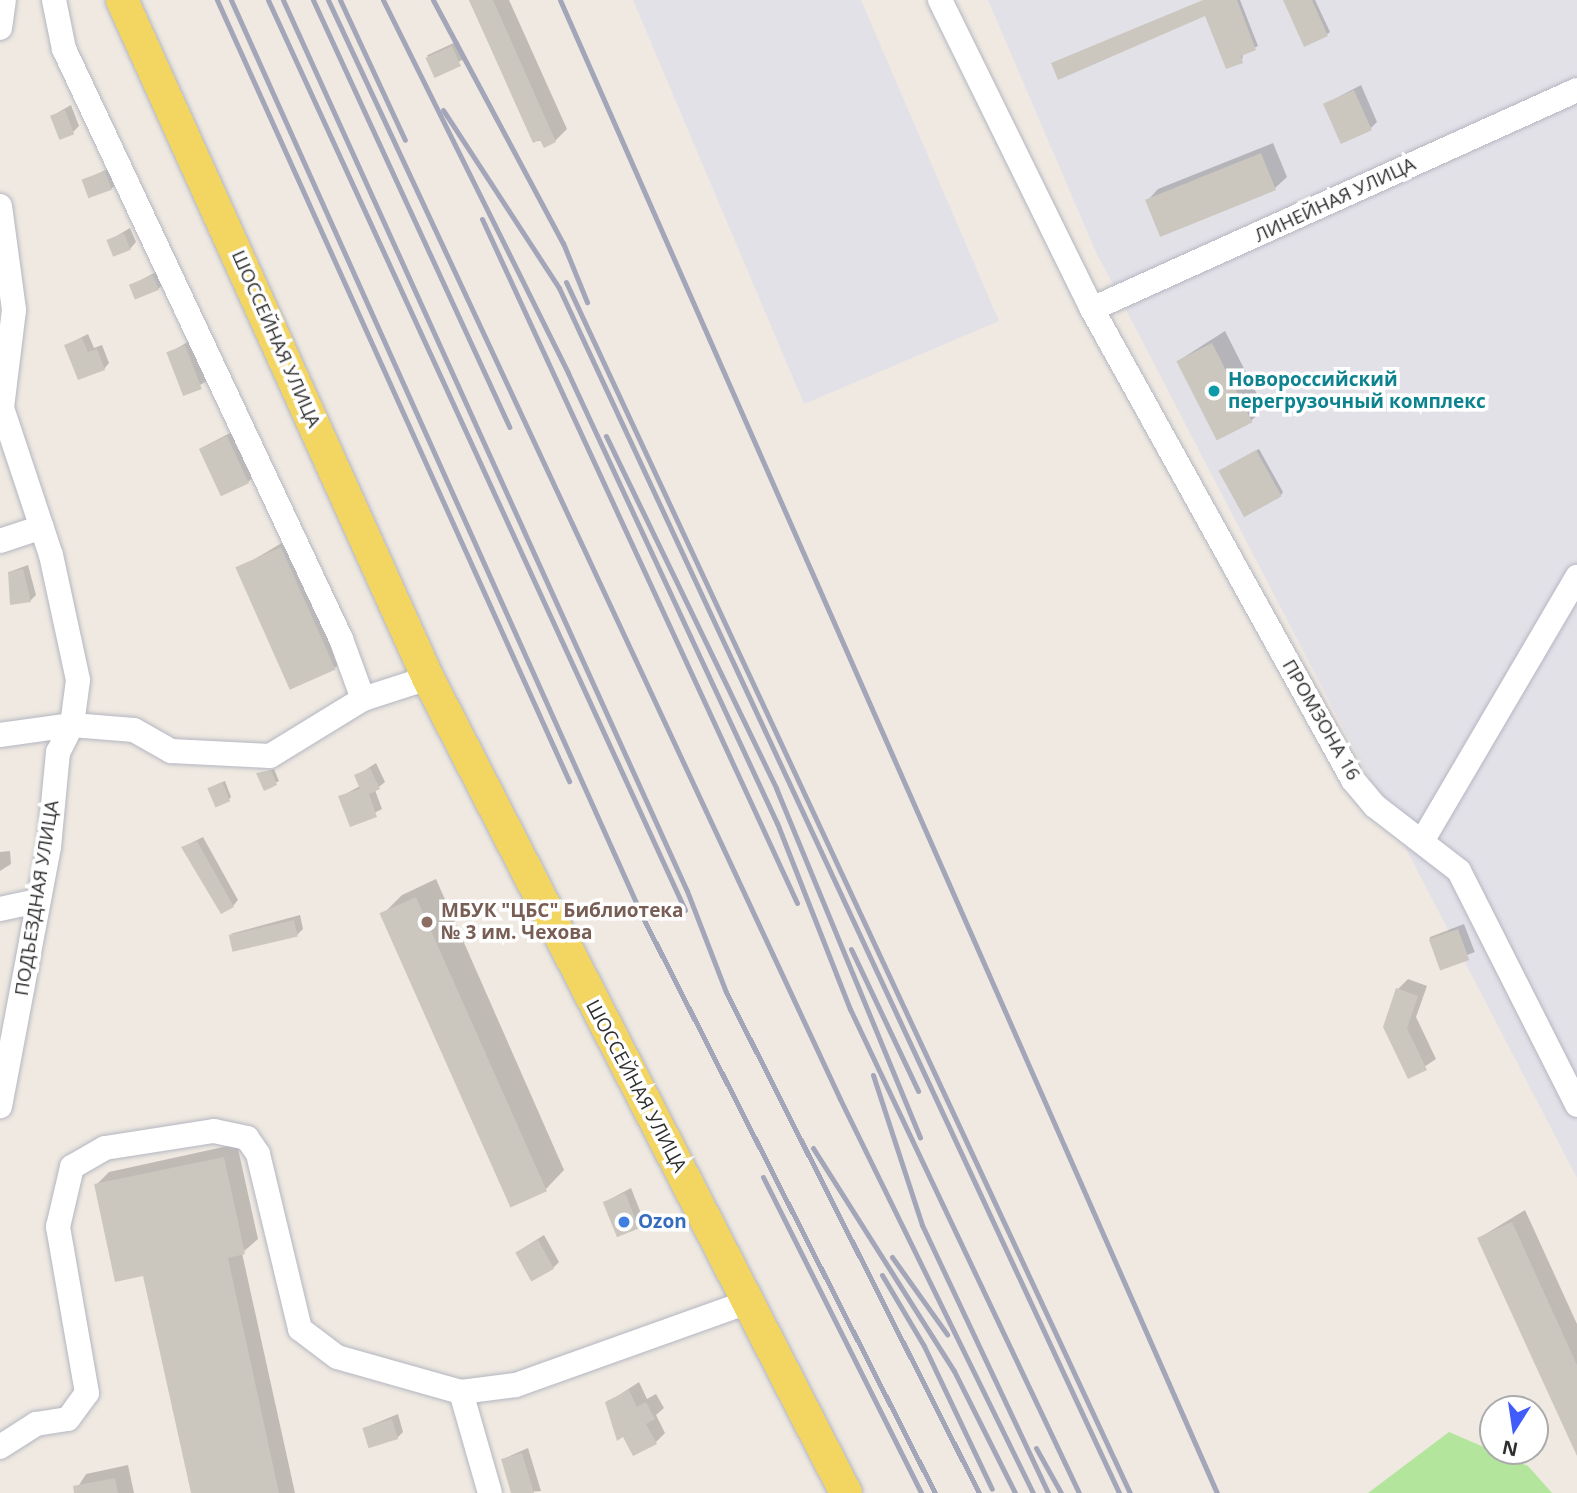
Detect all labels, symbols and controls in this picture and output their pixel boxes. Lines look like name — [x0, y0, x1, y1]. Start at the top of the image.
street label: ЛИНЕЙНАЯ УЛИЦА — [1251, 153, 1419, 247]
street label: ШОССЕЙНАЯ УЛИЦА — [227, 247, 325, 431]
place label: Новороссийский перегрузочный комплекс — [1228, 369, 1486, 413]
marker: Новороссийский перегрузочный комплекс — [1206, 383, 1222, 399]
street label: ПРОМЗОНА 16 — [1277, 656, 1365, 784]
street label: ПОДЪЕЗДНАЯ УЛИЦА — [10, 799, 64, 997]
place label: МБУК "ЦБС" Библиотека № 3 им. Чехова — [441, 900, 684, 944]
marker: МБУК "ЦБС" Библиотека № 3 им. Чехова — [419, 914, 435, 930]
street label: ШОССЕЙНАЯ УЛИЦА — [581, 996, 691, 1176]
place label: Ozon — [638, 1211, 687, 1233]
marker: Ozon — [616, 1214, 632, 1230]
north arrow — [1479, 1395, 1549, 1465]
text: N — [1500, 1434, 1520, 1463]

